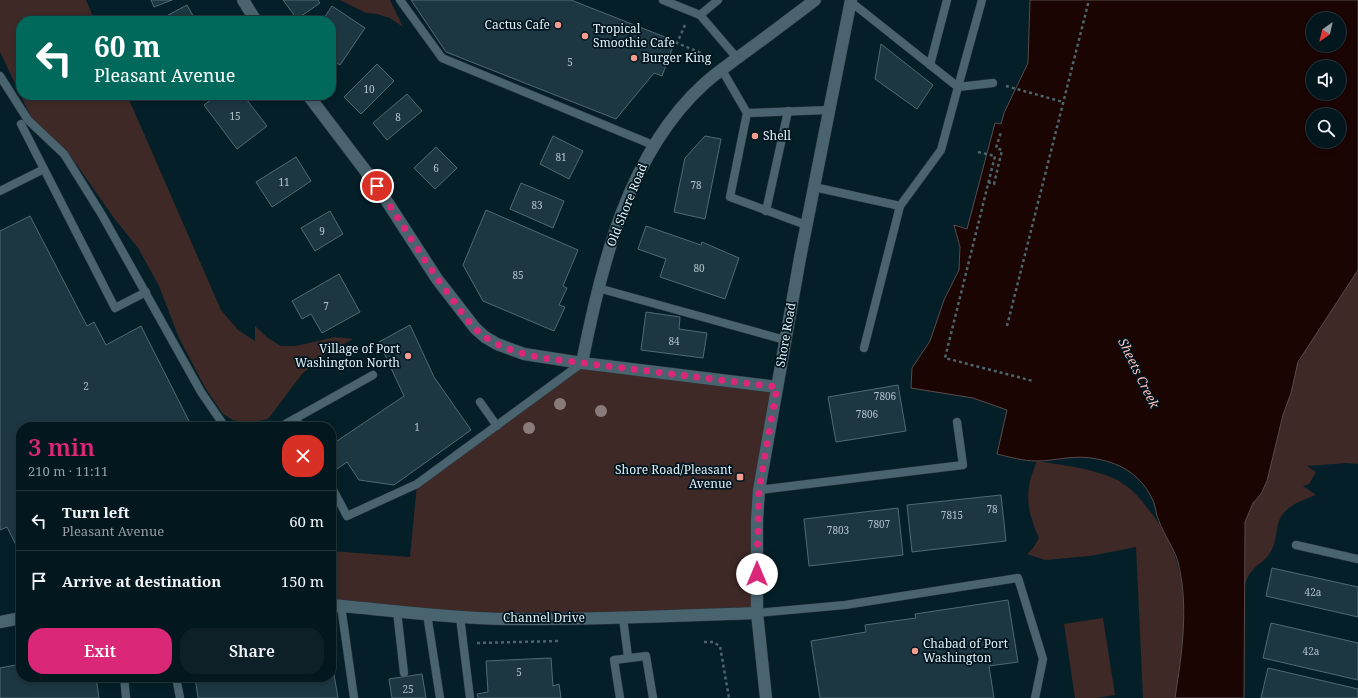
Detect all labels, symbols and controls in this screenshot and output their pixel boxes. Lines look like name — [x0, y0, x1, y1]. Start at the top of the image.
north arrow — [1306, 12, 1346, 52]
map controls — [1306, 12, 1346, 148]
place label: Cactus Cafe — [485, 16, 550, 33]
marker: Cactus Cafe — [553, 20, 563, 30]
place label: Tropical Smoothie Cafe — [593, 20, 675, 51]
text: 60 m — [94, 27, 161, 65]
marker: Tropical Smoothie Cafe — [580, 31, 590, 41]
icon: left — [28, 32, 80, 84]
place label: Burger King — [642, 49, 712, 66]
marker: Burger King — [629, 53, 639, 63]
house number: 5 — [567, 55, 573, 69]
button: sound — [1306, 60, 1346, 100]
text: Pleasant Avenue — [94, 63, 235, 87]
house number: 10 — [363, 82, 375, 96]
button: search — [1306, 108, 1346, 148]
house number: 15 — [229, 109, 241, 123]
house number: 8 — [395, 110, 401, 124]
place label: Shell — [763, 127, 791, 144]
marker: Shell — [750, 131, 760, 141]
house number: 81 — [555, 150, 567, 164]
street label: Old Shore Road — [602, 160, 651, 249]
house number: 6 — [433, 161, 439, 175]
pin — [360, 169, 394, 203]
house number: 11 — [278, 175, 290, 189]
icon: arrive — [366, 175, 388, 197]
house number: 78 — [690, 178, 702, 192]
house number: 83 — [531, 198, 543, 212]
house number: 9 — [319, 224, 325, 238]
house number: 80 — [693, 261, 705, 275]
house number: 85 — [512, 268, 524, 282]
house number: 7 — [323, 299, 329, 313]
street label: Shore Road — [771, 301, 800, 368]
house number: 84 — [668, 334, 680, 348]
water label: Sheets Creek — [1114, 335, 1164, 412]
place label: Village of Port Washington North — [295, 340, 400, 371]
marker: Village of Port Washington North — [403, 351, 413, 361]
house number: 2 — [83, 379, 89, 393]
house number: 7806 — [874, 389, 897, 403]
house number: 7806 — [856, 407, 879, 421]
house number: 1 — [414, 420, 420, 434]
text: 3 min — [28, 430, 95, 463]
button: close — [282, 435, 324, 477]
place label: Shore Road/Pleasant Avenue — [615, 461, 732, 492]
text: 210 m · 11:11 — [28, 462, 108, 480]
marker: Shore Road/Pleasant Avenue — [735, 472, 745, 482]
text: Turn left — [62, 502, 130, 522]
house number: 78 — [986, 502, 998, 516]
house number: 7815 — [941, 508, 963, 522]
icon: left — [28, 510, 50, 532]
text: 60 m — [289, 511, 324, 531]
house number: 7807 — [868, 517, 891, 531]
text: Pleasant Avenue — [62, 522, 164, 540]
house number: 7803 — [827, 523, 850, 537]
position arrow — [736, 553, 778, 595]
icon: arrive — [28, 570, 50, 592]
text: Arrive at destination — [62, 571, 221, 591]
text: 150 m — [281, 571, 324, 591]
house number: 42a — [1305, 585, 1322, 599]
street label: Channel Drive — [503, 609, 585, 626]
button: Exit — [28, 628, 172, 674]
button: Share — [180, 628, 324, 674]
place label: Chabad of Port Washington — [923, 635, 1008, 666]
house number: 42a — [1303, 644, 1320, 658]
marker: Chabad of Port Washington — [910, 646, 920, 656]
house number: 5 — [516, 665, 522, 679]
house number: 25 — [402, 682, 414, 696]

